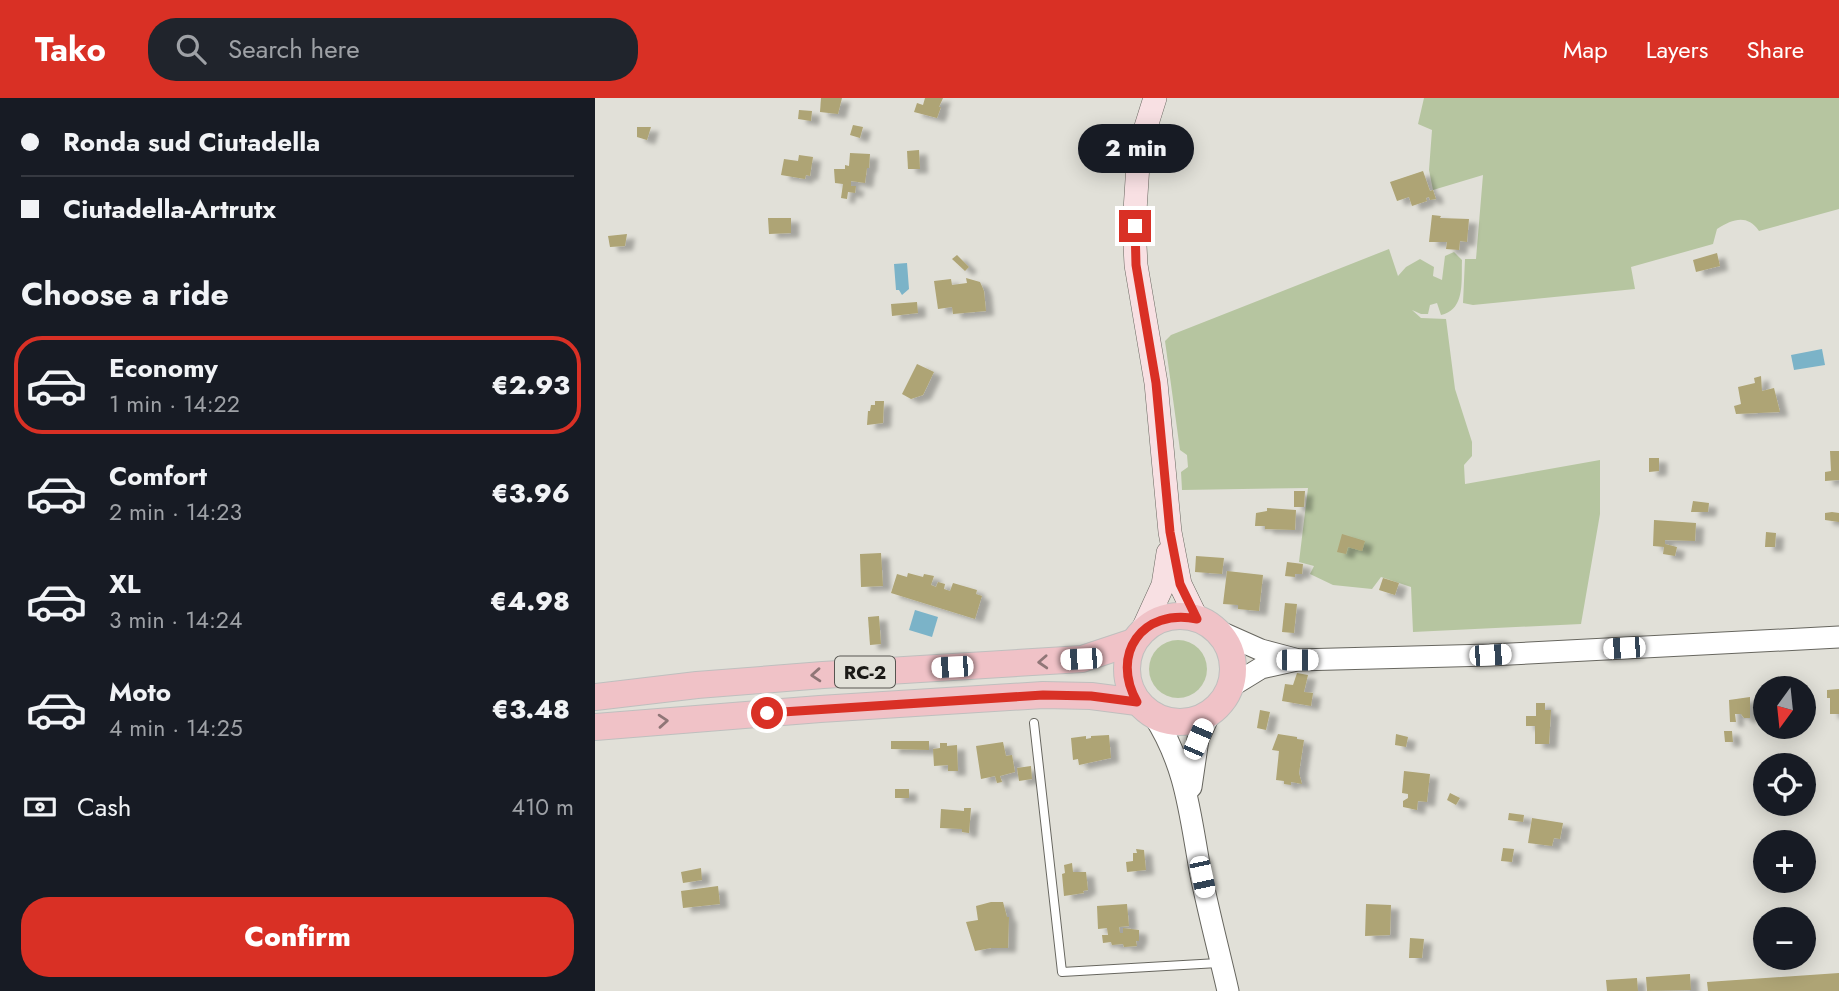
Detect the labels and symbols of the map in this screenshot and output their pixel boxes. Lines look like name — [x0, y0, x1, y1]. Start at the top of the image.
callout: 2 min — [1077, 124, 1193, 174]
route end — [1119, 210, 1151, 242]
car — [1603, 636, 1646, 660]
car — [1469, 643, 1512, 667]
car — [1060, 647, 1103, 671]
car — [1277, 650, 1319, 671]
one-way arrow — [1038, 654, 1049, 669]
car — [931, 655, 974, 679]
road number: RC-2 — [835, 656, 895, 688]
one-way arrow — [810, 667, 821, 682]
north arrow — [1753, 676, 1817, 738]
route start — [751, 697, 783, 729]
one-way arrow — [658, 714, 669, 729]
car — [1181, 716, 1216, 762]
car — [1188, 854, 1217, 900]

